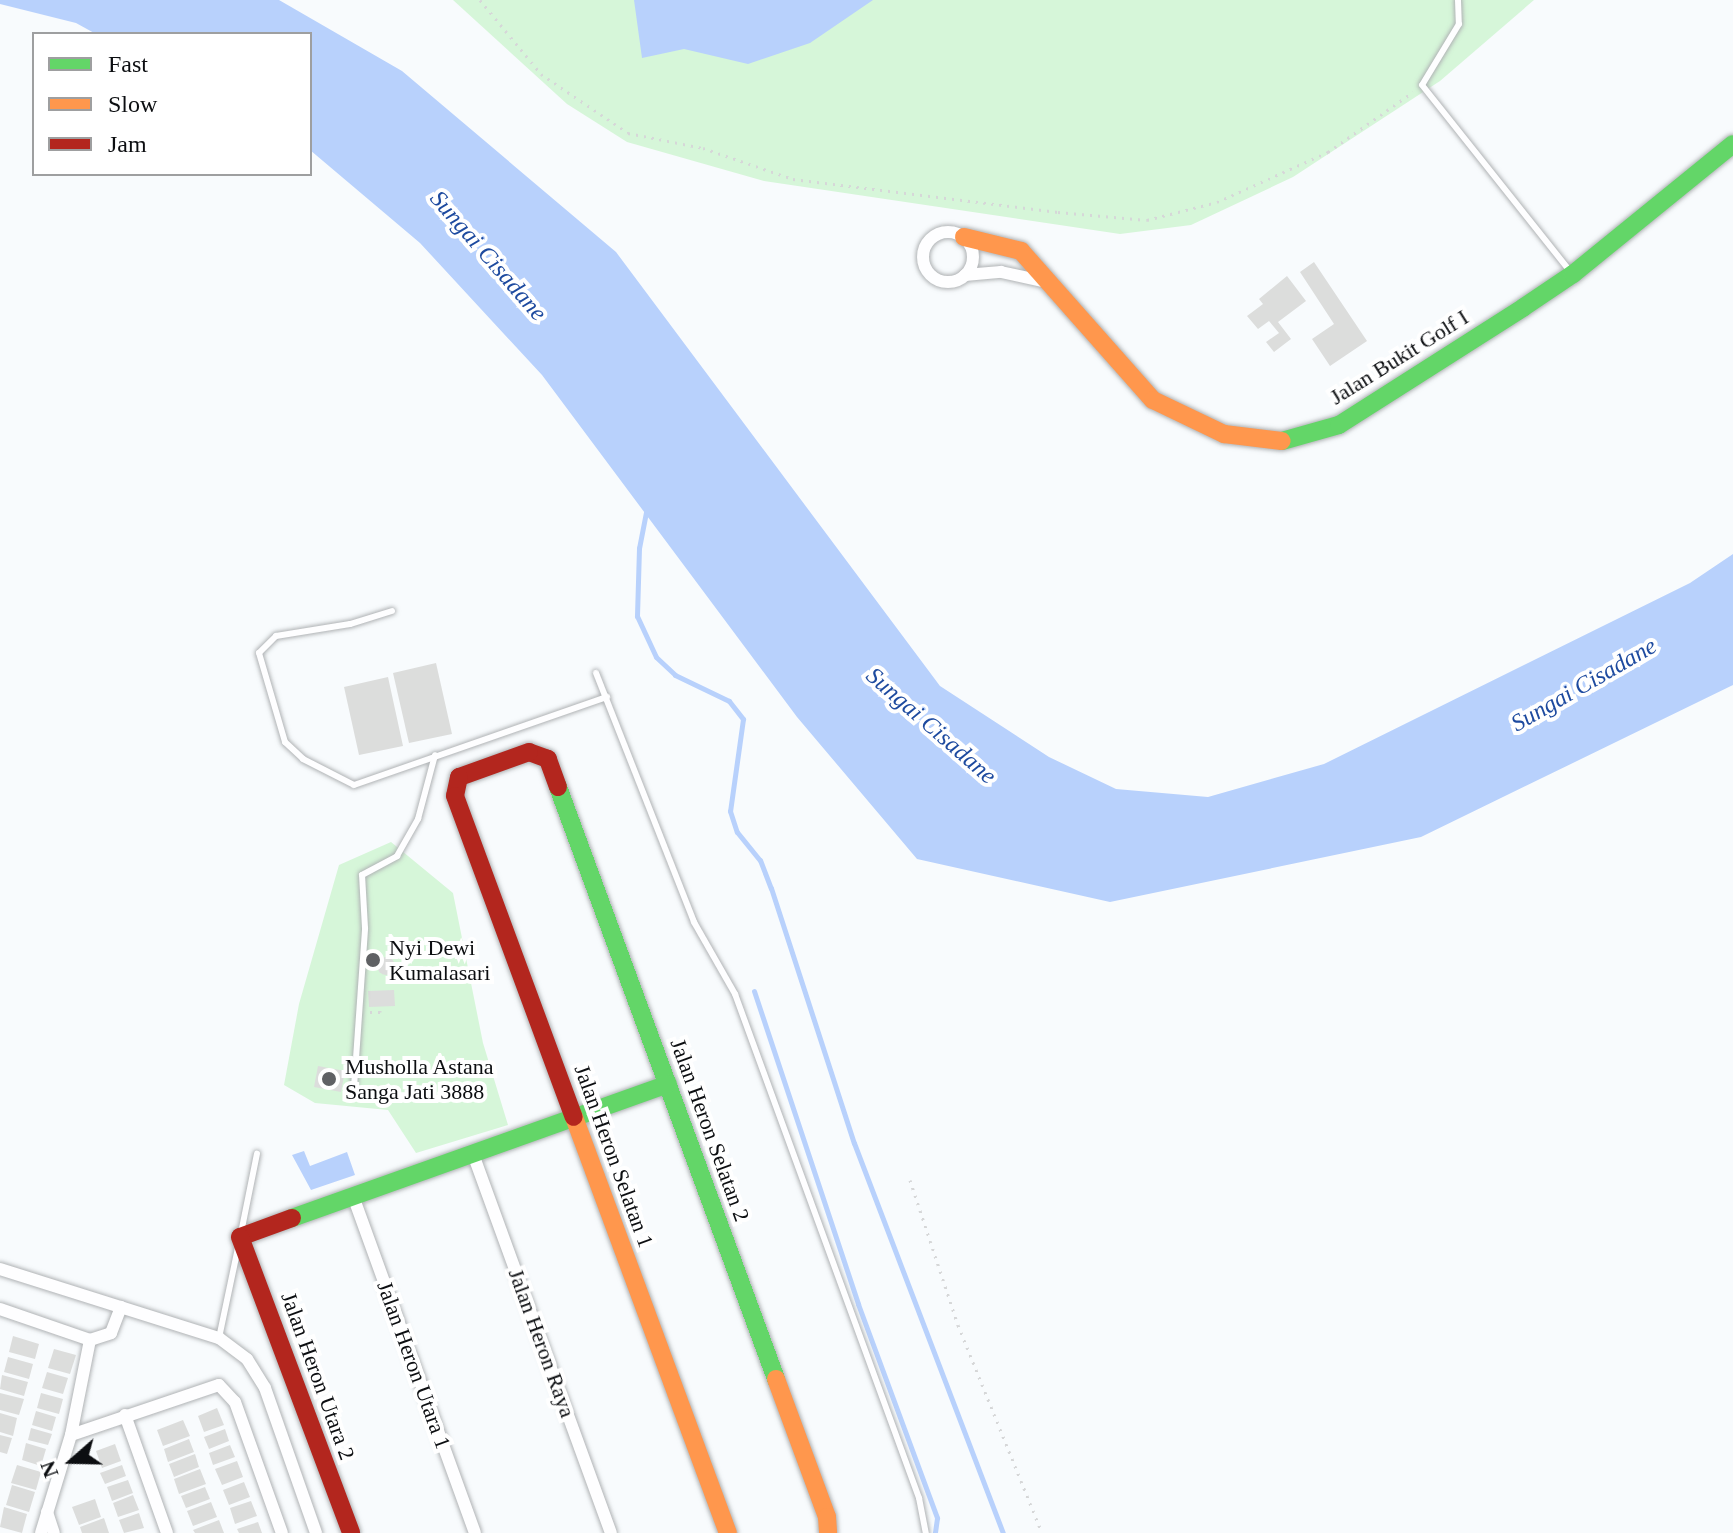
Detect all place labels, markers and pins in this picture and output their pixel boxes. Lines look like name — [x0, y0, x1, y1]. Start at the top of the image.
place label: Nyi Dewi Kumalasari — [389, 934, 490, 986]
marker: Nyi Dewi Kumalasari — [364, 951, 382, 969]
place label: Musholla Astana Sanga Jati 3888 — [345, 1053, 495, 1104]
marker: Musholla Astana Sanga Jati 3888 — [320, 1070, 338, 1088]

